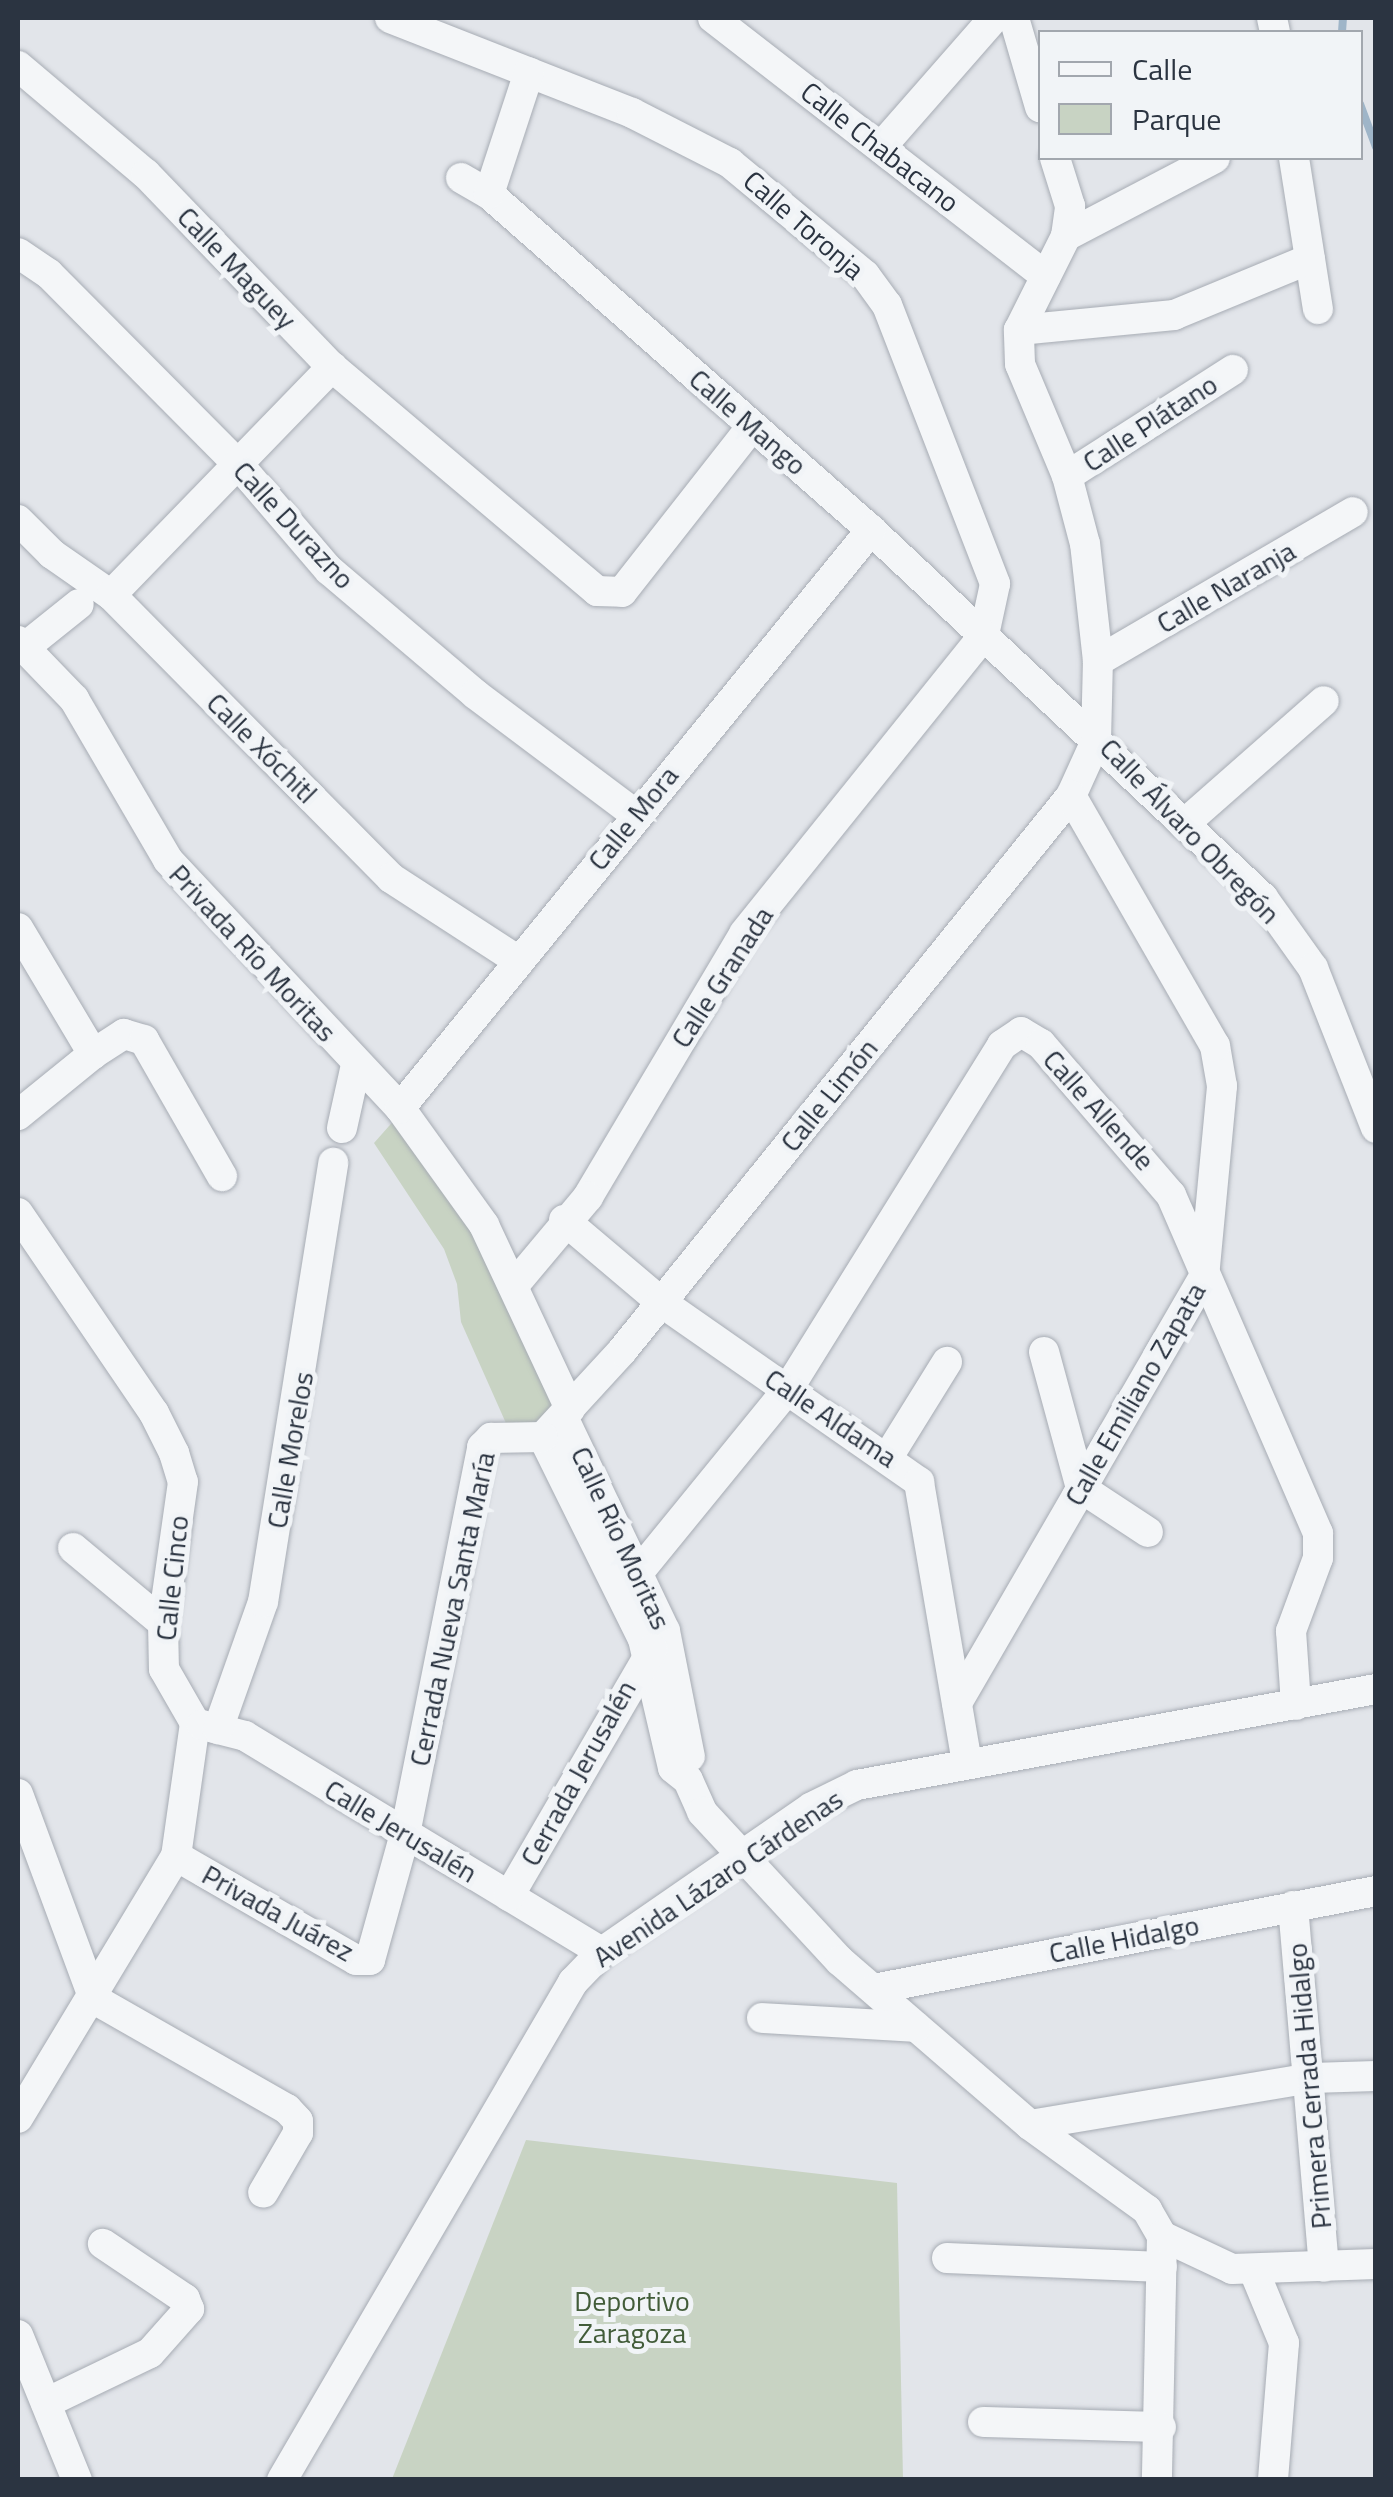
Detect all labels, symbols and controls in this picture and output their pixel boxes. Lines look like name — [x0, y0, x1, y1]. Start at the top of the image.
legend — [1038, 30, 1363, 160]
text: Calle — [1132, 46, 1192, 92]
street label: Calle Chabacano — [794, 75, 966, 219]
text: Parque — [1132, 96, 1222, 142]
street label: Calle Toronja — [737, 163, 871, 287]
street label: Calle Maguey — [170, 200, 304, 336]
street label: Calle Mango — [683, 362, 813, 482]
street label: Calle Plátano — [1077, 367, 1223, 479]
street label: Calle Durazno — [227, 454, 361, 596]
street label: Calle Naranja — [1151, 534, 1301, 640]
street label: Calle Xóchitl — [200, 686, 324, 810]
street label: Calle Álvaro Obregón — [1093, 731, 1287, 931]
street label: Calle Mora — [581, 759, 685, 877]
street label: Privada Río Moritas — [162, 857, 344, 1049]
street label: Calle Granada — [664, 900, 780, 1054]
street label: Calle Limón — [773, 1032, 885, 1158]
street label: Calle Allende — [1036, 1043, 1162, 1177]
street label: Calle Emiliano Zapata — [1057, 1277, 1213, 1511]
street label: Calle Aldama — [759, 1362, 903, 1474]
street label: Calle Morelos — [260, 1369, 320, 1531]
street label: Calle Río Moritas — [564, 1441, 678, 1635]
street label: Cerrada Nueva Santa María — [402, 1449, 502, 1769]
street label: Calle Cinco — [149, 1514, 195, 1642]
street label: Cerrada Jerusalén — [513, 1674, 643, 1872]
street label: Calle Jerusalén — [319, 1772, 483, 1890]
street label: Avenida Lázaro Cárdenas — [587, 1782, 849, 1974]
street label: Privada Juárez — [196, 1858, 360, 1968]
street label: Calle Hidalgo — [1046, 1908, 1202, 1970]
street label: Primera Cerrada Hidalgo — [1280, 1942, 1338, 2230]
park label: Deportivo Zaragoza — [574, 2284, 690, 2350]

